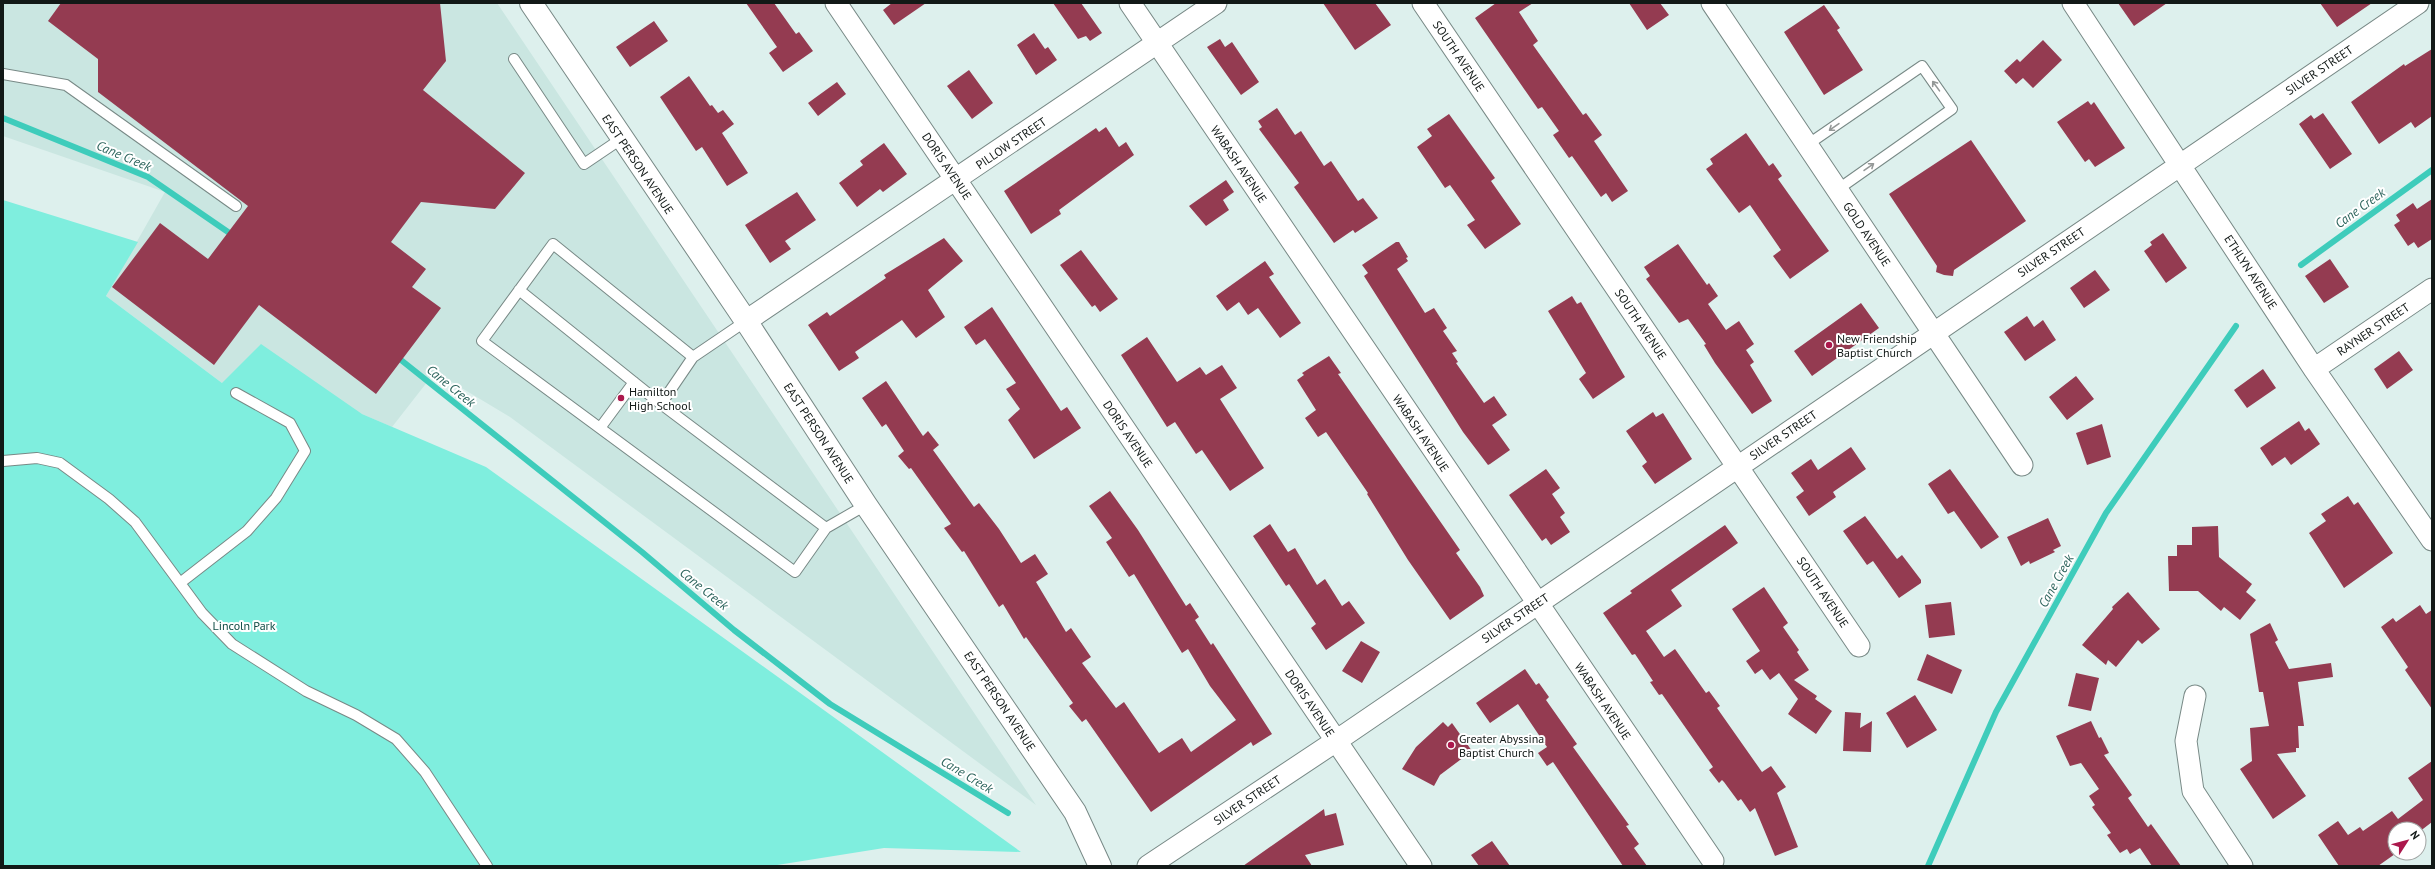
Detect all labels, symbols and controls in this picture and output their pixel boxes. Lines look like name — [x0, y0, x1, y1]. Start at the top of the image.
street label: SOUTH AVENUE — [1430, 18, 1488, 94]
street label: SILVER STREET — [2282, 42, 2356, 98]
one-way arrow — [1932, 80, 1940, 91]
street label: EAST PERSON AVENUE — [599, 111, 677, 217]
street label: PILLOW STREET — [973, 114, 1050, 172]
street label: WABASH AVENUE — [1208, 123, 1270, 205]
one-way arrow — [1829, 123, 1840, 131]
street label: DORIS AVENUE — [919, 129, 975, 203]
water label: Cane Creek — [94, 137, 155, 176]
one-way arrow — [1863, 163, 1874, 171]
water label: Cane Creek — [2332, 183, 2389, 232]
street label: GOLD AVENUE — [1840, 199, 1894, 269]
street label: SILVER STREET — [2014, 224, 2088, 280]
street label: ETHLYN AVENUE — [2221, 232, 2281, 312]
street label: SOUTH AVENUE — [1612, 286, 1670, 362]
street label: RAYNER STREET — [2334, 299, 2412, 359]
place label: New Friendship Baptist Church — [1837, 331, 1917, 360]
marker: New Friendship Baptist Church — [1824, 340, 1834, 350]
water label: Cane Creek — [423, 361, 480, 412]
street label: EAST PERSON AVENUE — [781, 380, 857, 486]
place label: Hamilton High School — [629, 384, 692, 413]
street label: WABASH AVENUE — [1390, 392, 1452, 474]
marker: Hamilton High School — [616, 393, 626, 403]
street label: DORIS AVENUE — [1100, 397, 1156, 471]
street label: SILVER STREET — [1746, 407, 1820, 463]
water label: Cane Creek — [2035, 551, 2078, 610]
street label: SOUTH AVENUE — [1794, 554, 1852, 630]
water label: Cane Creek — [676, 564, 733, 615]
street label: SILVER STREET — [1478, 590, 1552, 646]
park label: Lincoln Park — [213, 618, 276, 633]
street label: EAST PERSON AVENUE — [961, 648, 1039, 754]
street label: WABASH AVENUE — [1572, 660, 1634, 742]
street label: DORIS AVENUE — [1282, 666, 1338, 740]
place label: Greater Abyssina Baptist Church — [1459, 731, 1544, 760]
marker: Greater Abyssina Baptist Church — [1446, 740, 1456, 750]
water label: Cane Creek — [938, 753, 997, 798]
street label: SILVER STREET — [1210, 772, 1284, 828]
north arrow — [2387, 821, 2427, 861]
text: N — [2407, 828, 2423, 842]

